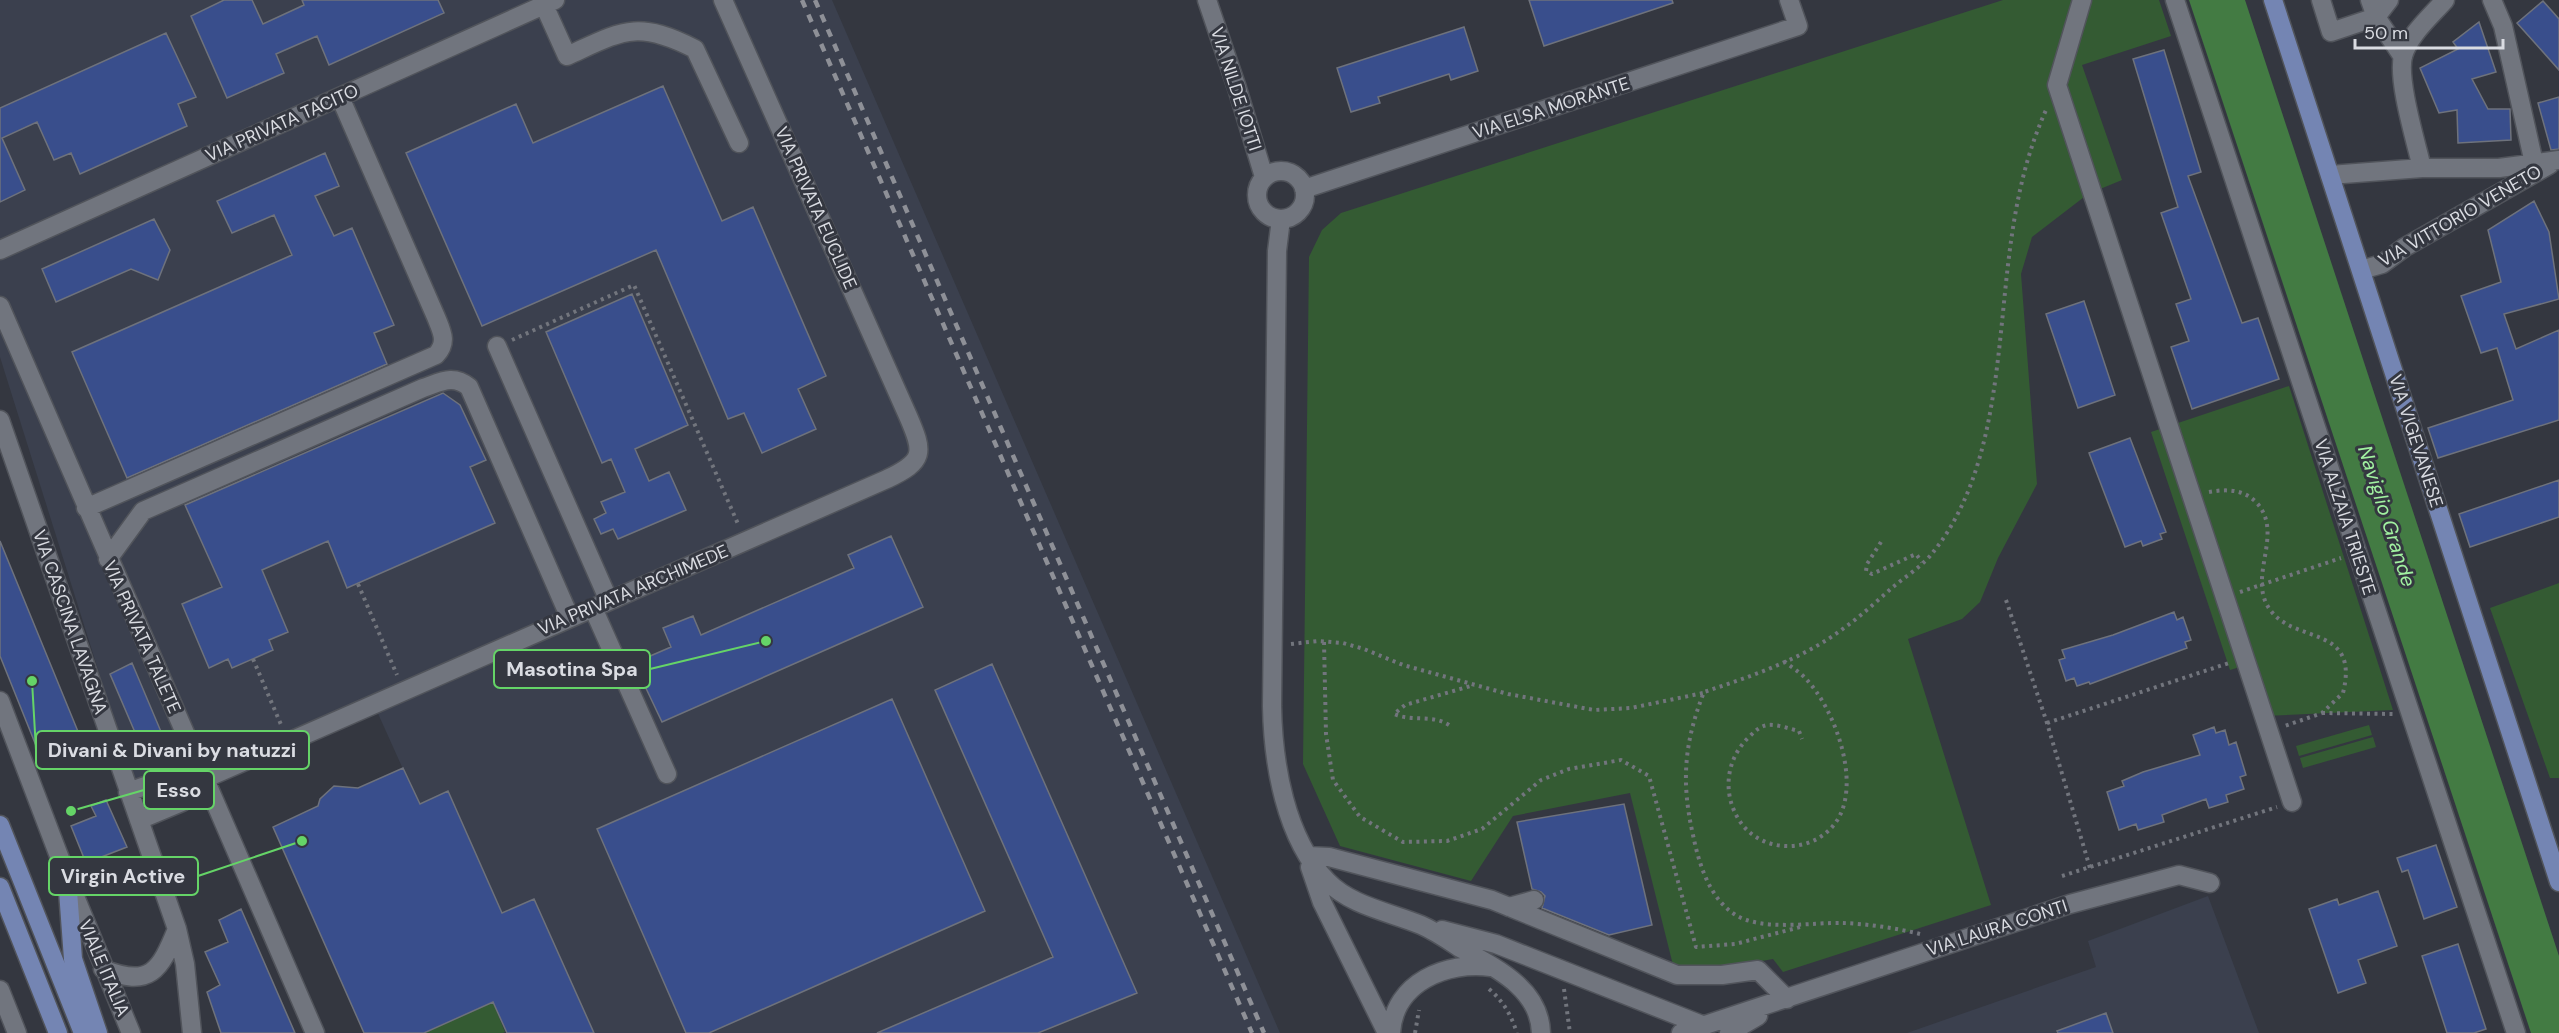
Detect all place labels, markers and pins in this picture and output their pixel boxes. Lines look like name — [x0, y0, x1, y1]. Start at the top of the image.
callout: Masotina Spa — [494, 650, 650, 688]
callout: Divani & Divani by natuzzi — [36, 731, 309, 769]
callout: Esso — [144, 771, 214, 809]
callout: Virgin Active — [49, 857, 198, 895]

